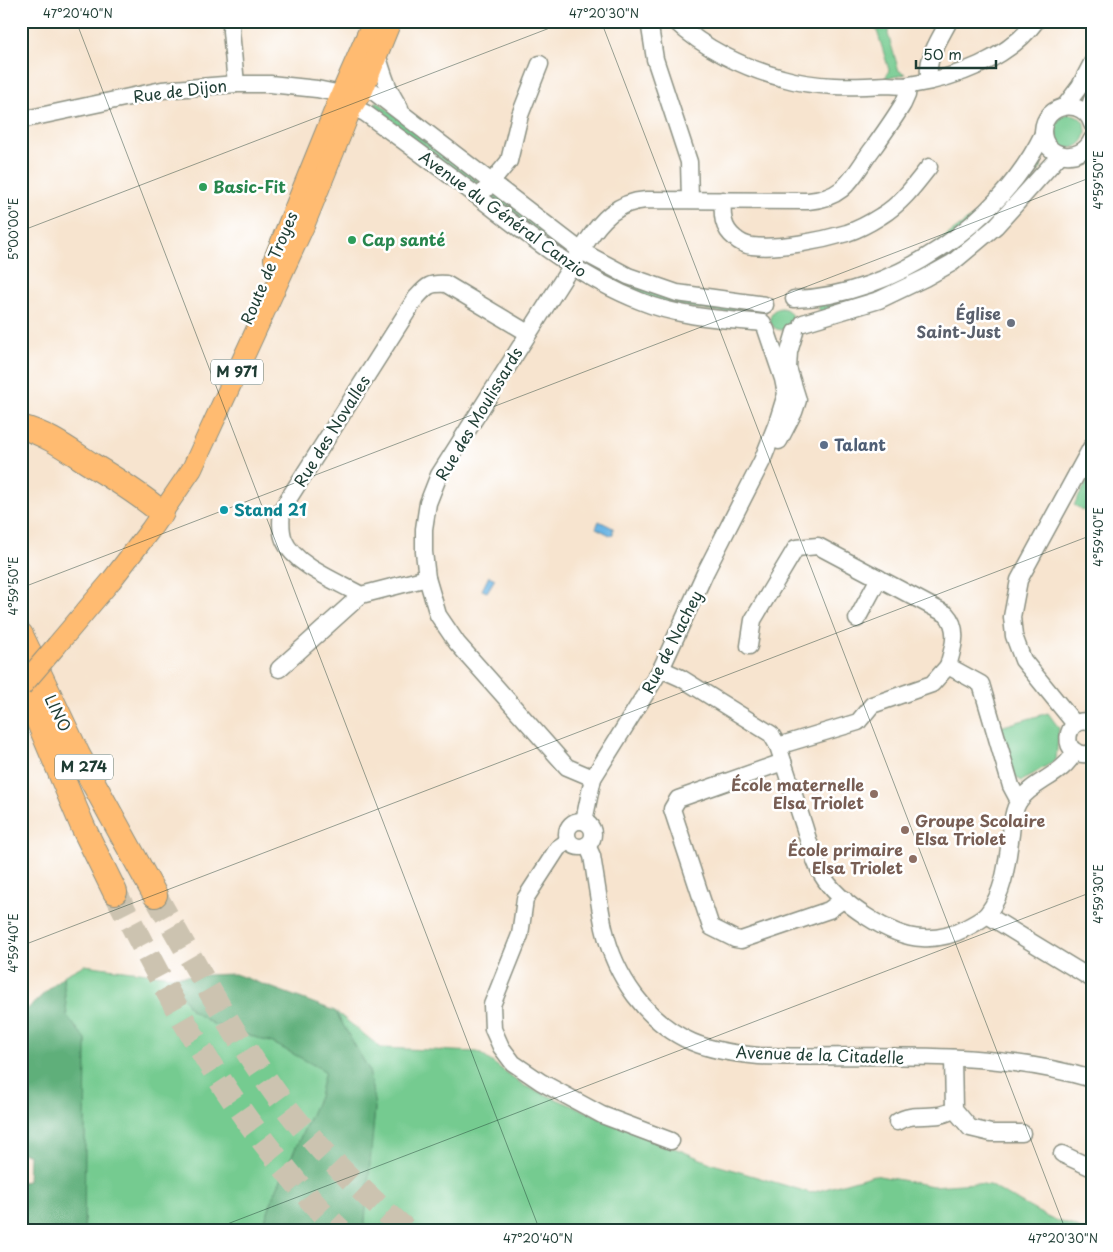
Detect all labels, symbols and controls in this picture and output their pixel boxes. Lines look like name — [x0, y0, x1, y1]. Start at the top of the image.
text: 47°20'40"N — [43, 4, 113, 22]
text: 47°20'30"N — [569, 4, 639, 22]
scale bar — [916, 38, 996, 70]
text: 50 m — [923, 42, 962, 65]
street label: Rue de Dijon — [132, 72, 228, 108]
street label: Avenue du Général Canzio — [415, 144, 592, 282]
text: 4°59'50"E — [1089, 150, 1107, 210]
place label: Basic-Fit — [213, 174, 286, 198]
marker: Basic-Fit — [197, 181, 209, 193]
text: 5°00'00"E — [4, 198, 22, 260]
street label: Route de Troyes — [233, 207, 303, 328]
place label: Cap santé — [362, 227, 445, 251]
marker: Cap santé — [346, 234, 358, 246]
place label: Église Saint-Just — [916, 301, 1001, 343]
marker: Église Saint-Just — [1005, 317, 1017, 329]
street label: Rue des Moulissards — [429, 342, 527, 485]
road number: M 971 — [211, 360, 263, 384]
street label: Rue des Novalles — [287, 370, 375, 491]
place label: Talant — [834, 432, 886, 456]
marker: Talant — [818, 439, 830, 451]
place label: Stand 21 — [234, 497, 307, 521]
marker: Stand 21 — [218, 504, 230, 516]
text: 4°59'40"E — [1089, 507, 1107, 567]
text: 4°59'50"E — [4, 556, 22, 616]
street label: Rue de Nachey — [635, 586, 707, 697]
street label: LINO — [40, 690, 78, 735]
road number: M 274 — [55, 754, 113, 780]
place label: École maternelle Elsa Triolet — [731, 772, 864, 814]
marker: École maternelle Elsa Triolet — [868, 788, 880, 800]
place label: Groupe Scolaire Elsa Triolet — [915, 808, 1045, 850]
marker: Groupe Scolaire Elsa Triolet — [899, 824, 911, 836]
place label: École primaire Elsa Triolet — [788, 837, 903, 879]
marker: École primaire Elsa Triolet — [907, 853, 919, 865]
text: 4°59'30"E — [1089, 864, 1107, 924]
text: 4°59'40"E — [4, 913, 22, 973]
street label: Avenue de la Citadelle — [735, 1039, 905, 1069]
text: 47°20'40"N — [503, 1229, 573, 1247]
text: 47°20'30"N — [1028, 1229, 1098, 1247]

